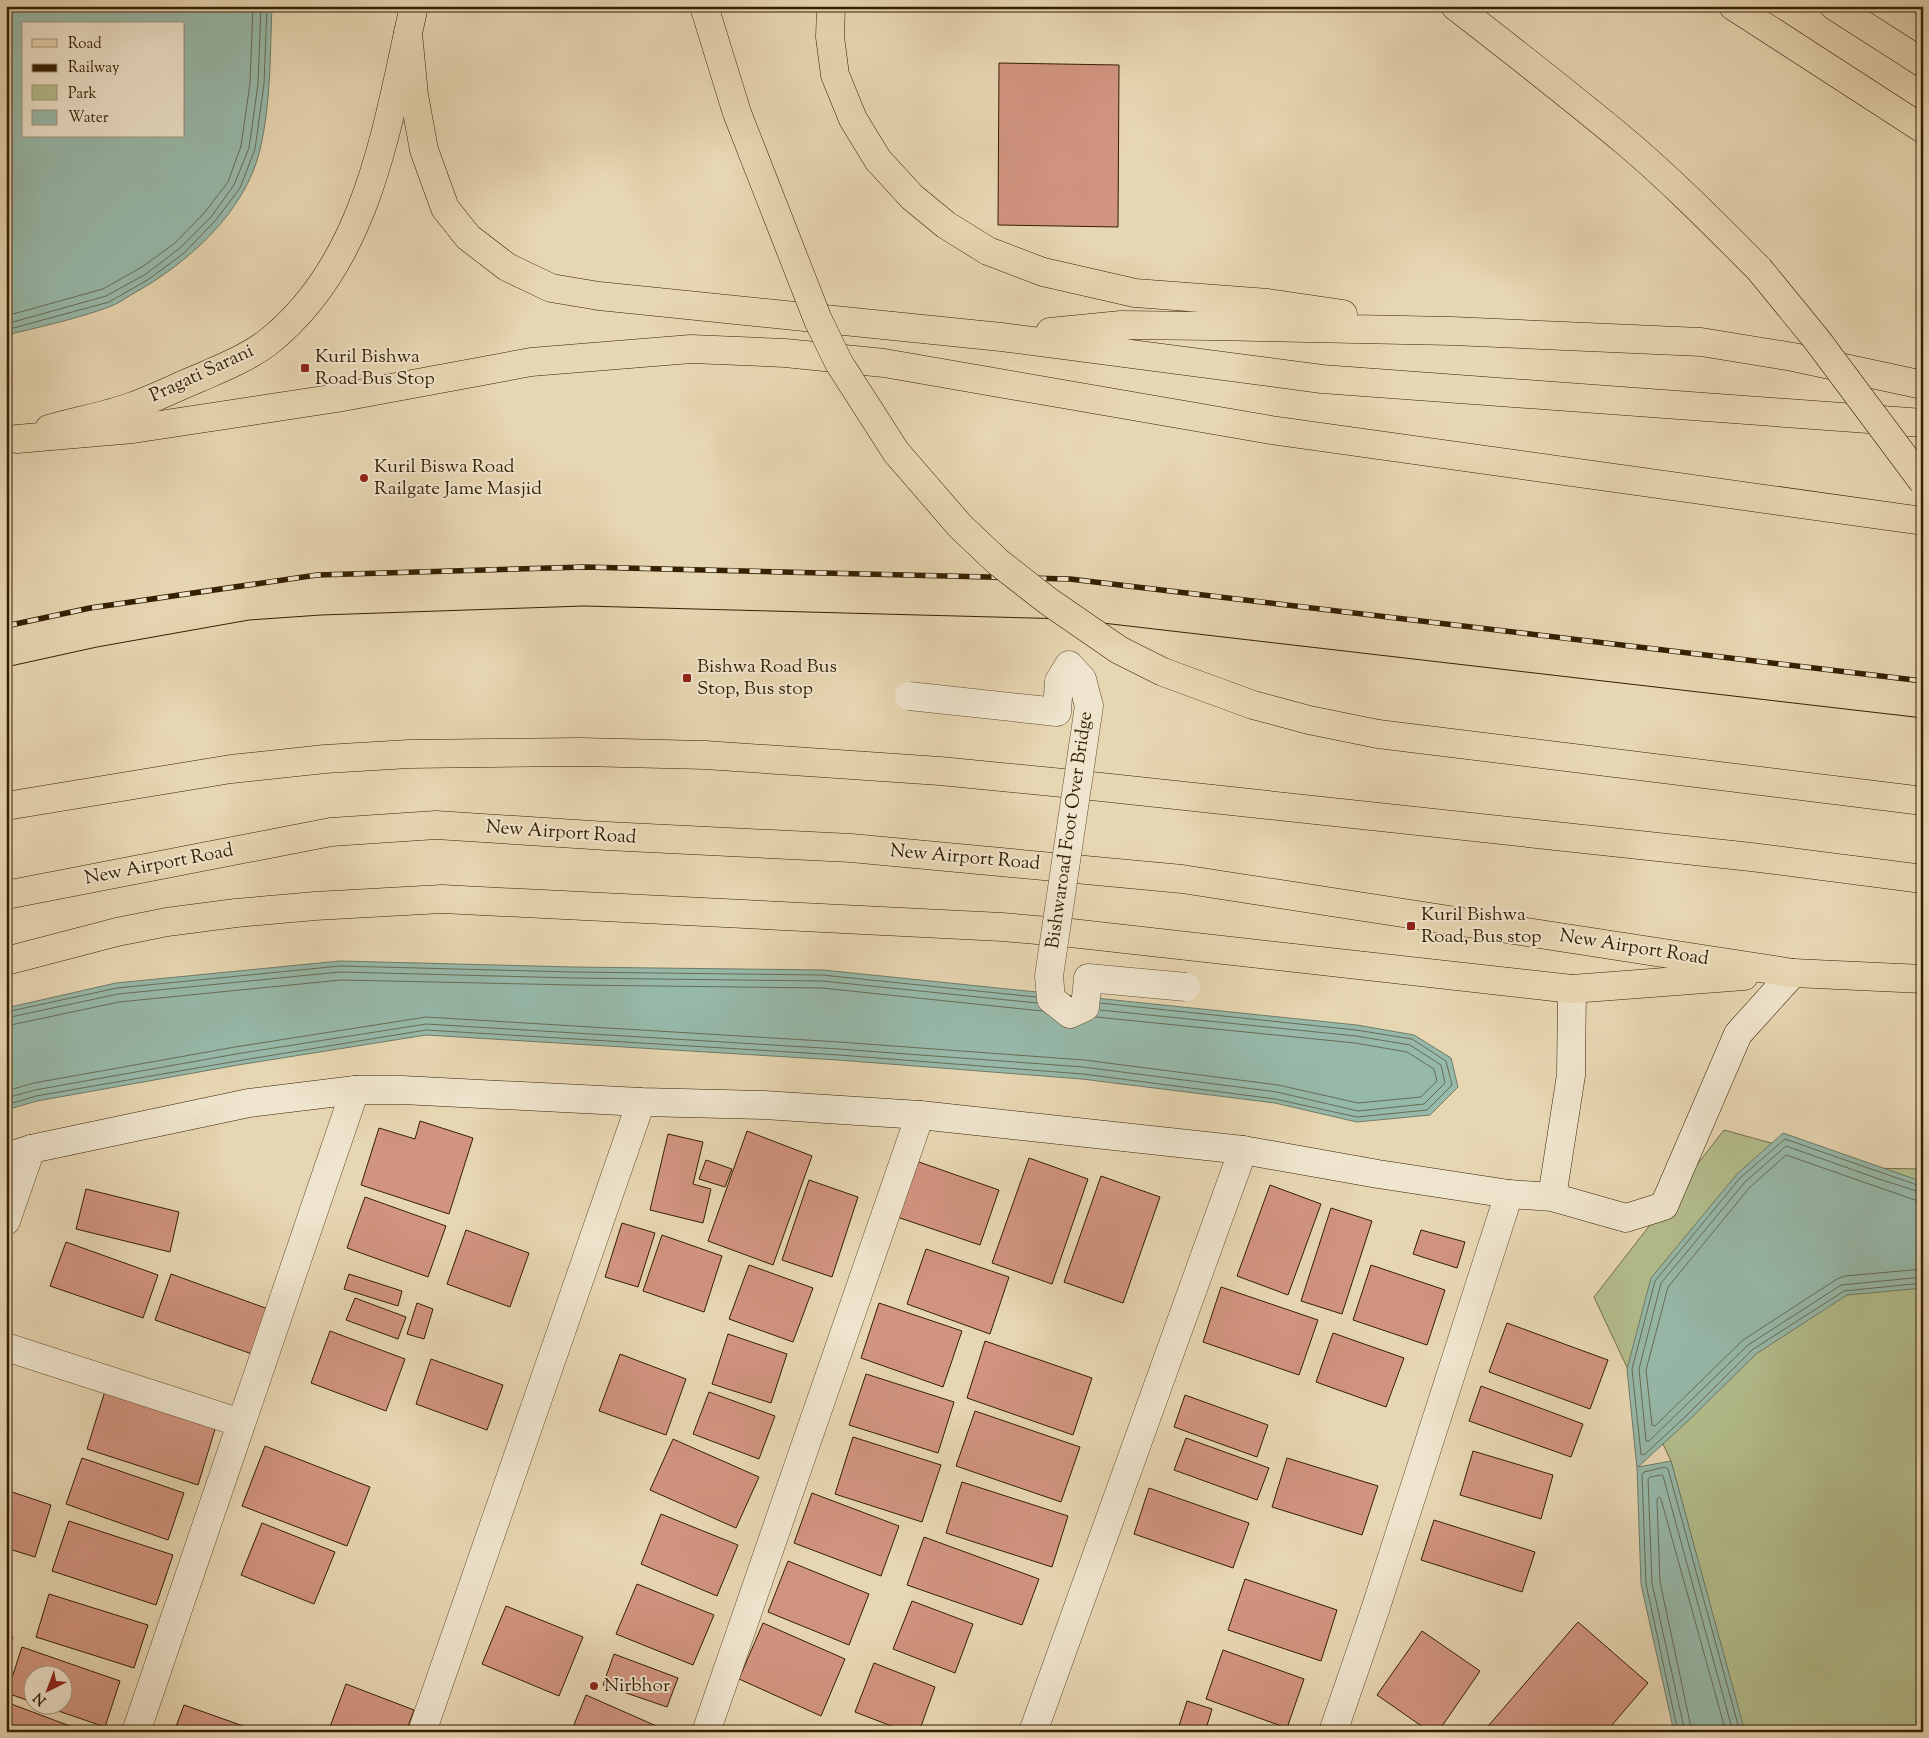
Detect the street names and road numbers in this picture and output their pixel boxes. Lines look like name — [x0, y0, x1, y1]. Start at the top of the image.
street label: Pragati Sarani — [145, 338, 259, 410]
street label: Bishwaroad Foot Over Bridge — [1040, 709, 1100, 950]
street label: New Airport Road — [485, 814, 637, 852]
street label: New Airport Road — [82, 837, 236, 893]
street label: New Airport Road — [889, 838, 1042, 878]
street label: New Airport Road — [1557, 923, 1711, 973]

